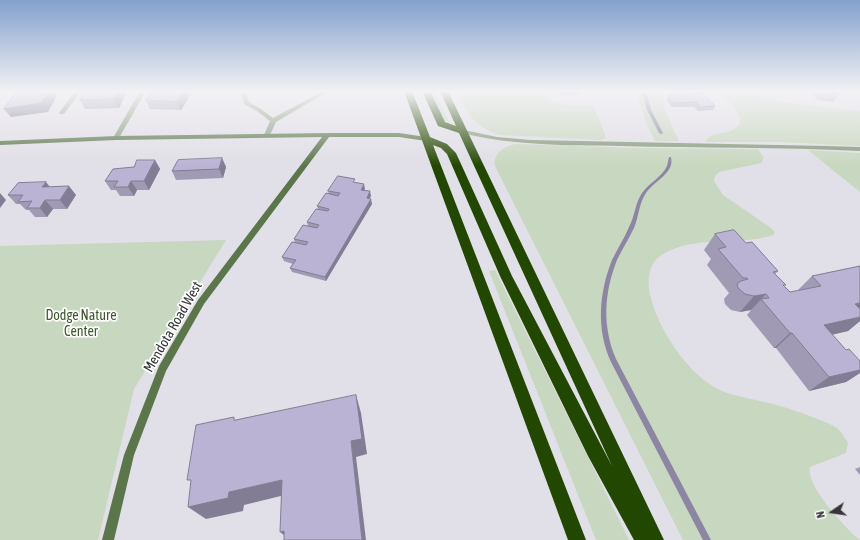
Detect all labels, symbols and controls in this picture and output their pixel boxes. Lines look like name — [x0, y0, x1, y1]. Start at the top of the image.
street label: Mendota Road West — [140, 279, 206, 375]
park label: Dodge Nature Center — [45, 308, 117, 340]
north arrow — [812, 492, 852, 532]
text: N — [814, 510, 827, 519]

